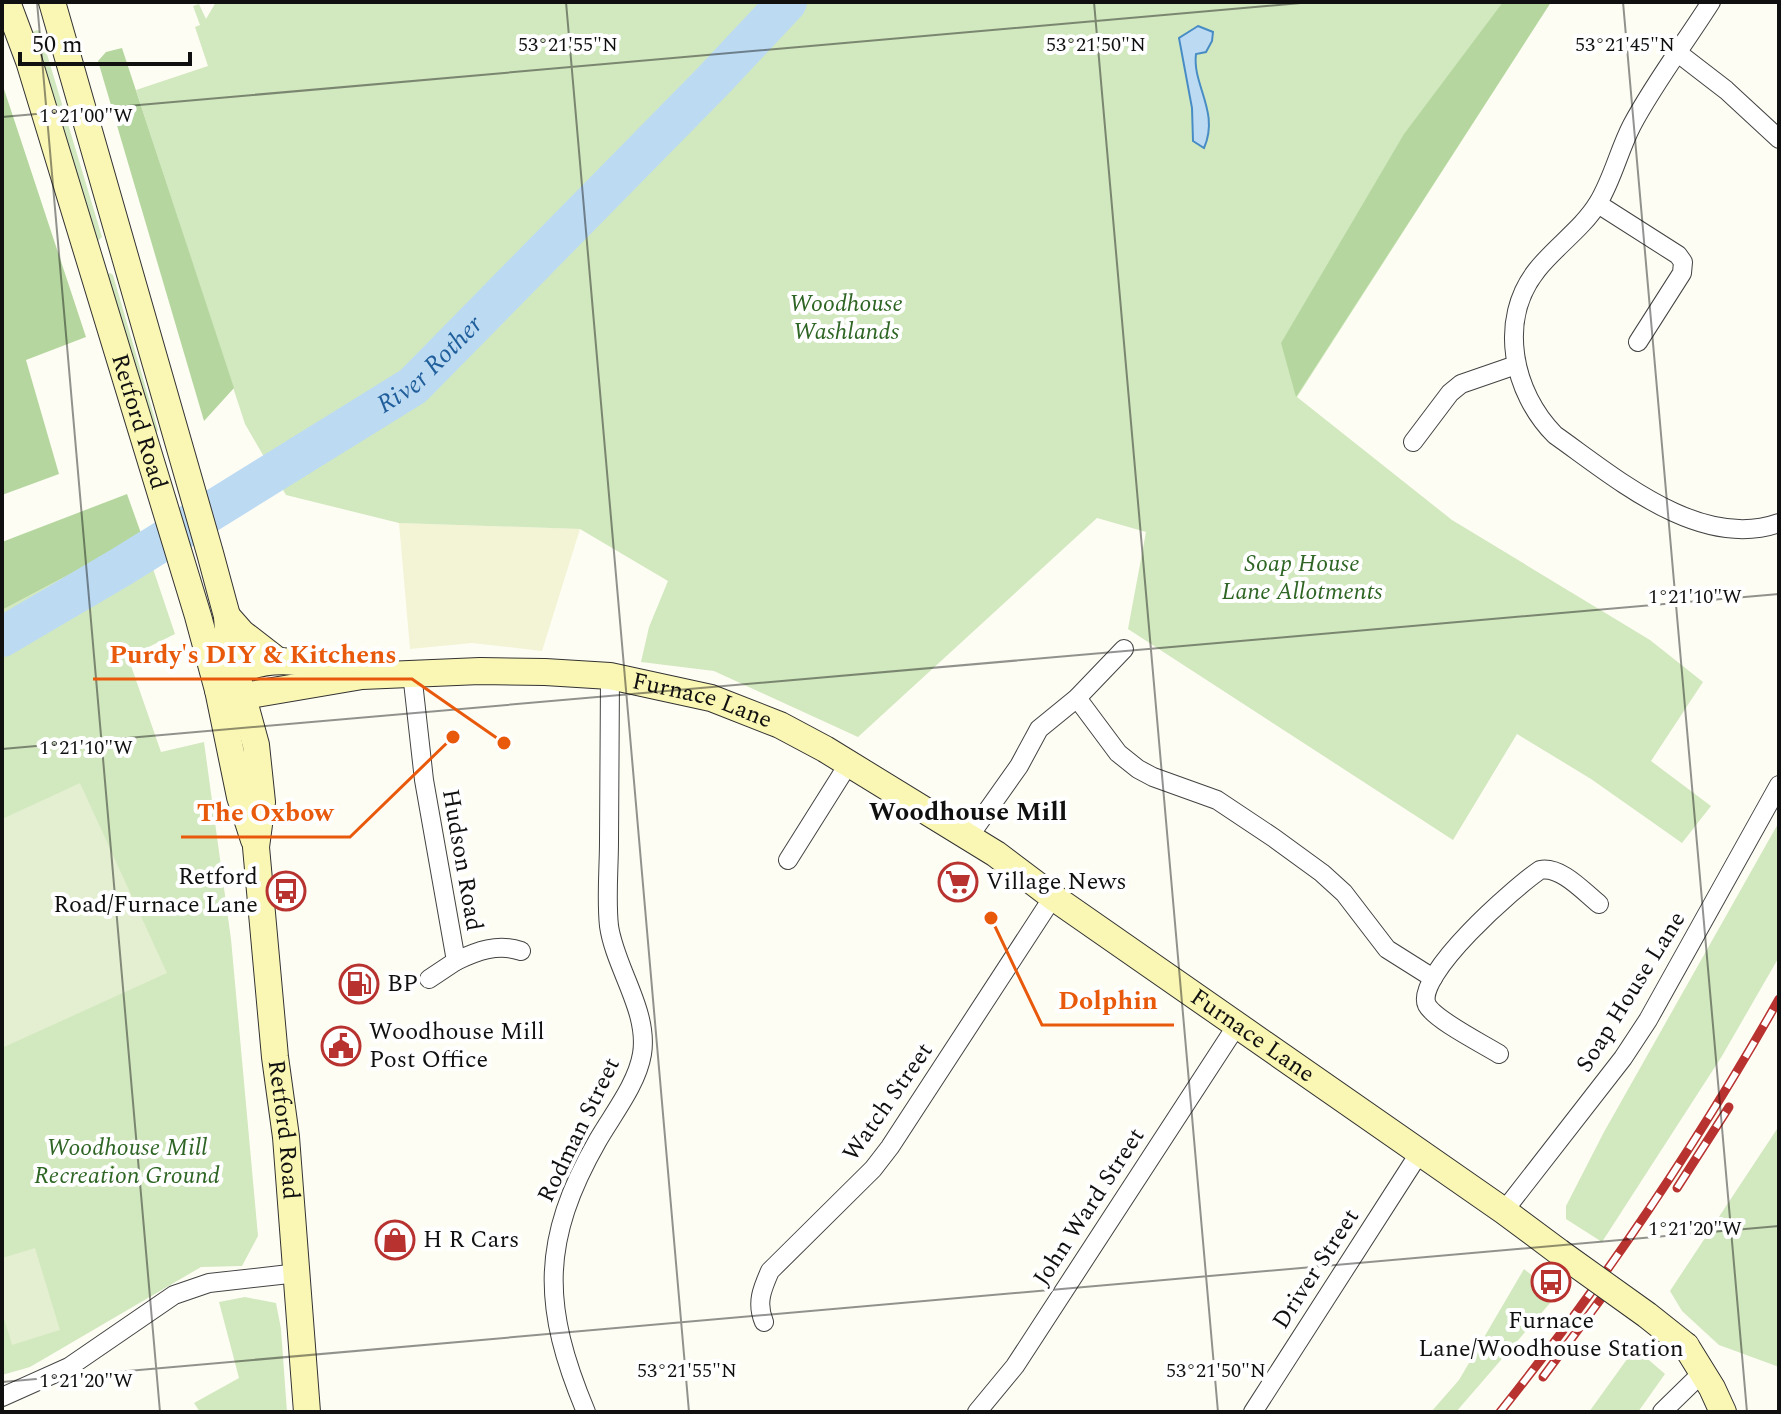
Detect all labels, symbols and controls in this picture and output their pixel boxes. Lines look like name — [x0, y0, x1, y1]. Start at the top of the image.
scale bar — [20, 16, 190, 66]
text: 50 m — [32, 27, 83, 63]
text: 53°21'55"N — [518, 30, 618, 60]
text: 53°21'50"N — [1046, 30, 1146, 60]
text: 53°21'45"N — [1575, 30, 1675, 60]
text: 1°21'00"W — [39, 101, 133, 131]
park label: Woodhouse Washlands — [789, 286, 903, 350]
water label: River Rother — [369, 305, 493, 424]
street label: Retford Road — [101, 349, 176, 494]
park label: Soap House Lane Allotments — [1221, 546, 1383, 610]
text: 1°21'10"W — [1648, 582, 1742, 612]
callout: Purdy's DIY & Kitchens — [93, 629, 412, 679]
text: Purdy's DIY & Kitchens — [109, 635, 397, 675]
street label: Furnace Lane — [629, 663, 778, 738]
text: 1°21'10"W — [39, 733, 133, 763]
street label: Hudson Road — [432, 786, 492, 934]
callout: The Oxbow — [181, 787, 350, 837]
district label: Woodhouse Mill — [869, 792, 1067, 832]
text: The Oxbow — [197, 793, 334, 833]
place label: Retford Road/Furnace Lane — [53, 859, 258, 923]
supermarket icon: Village News — [937, 861, 979, 903]
place label: Village News — [986, 864, 1127, 900]
bus stop icon: Retford Road/Furnace Lane — [265, 870, 307, 912]
street label: Soap House Lane — [1567, 904, 1695, 1080]
fuel station icon: BP — [338, 963, 380, 1005]
place label: BP — [387, 966, 418, 1002]
callout: Dolphin — [1042, 975, 1174, 1025]
street label: Furnace Lane — [1183, 980, 1322, 1092]
text: Dolphin — [1058, 981, 1158, 1021]
place label: Woodhouse Mill Post Office — [369, 1014, 545, 1078]
public building icon: Woodhouse Mill Post Office — [320, 1025, 362, 1067]
street label: Watch Street — [834, 1035, 942, 1169]
street label: Rodman Street — [528, 1051, 630, 1209]
street label: Retford Road — [258, 1058, 309, 1201]
street label: John Ward Street — [1024, 1121, 1154, 1293]
park label: Woodhouse Mill Recreation Ground — [34, 1130, 220, 1194]
street label: Driver Street — [1264, 1202, 1368, 1336]
text: 1°21'20"W — [1648, 1214, 1742, 1244]
shop icon: H R Cars — [374, 1219, 416, 1261]
place label: H R Cars — [423, 1222, 519, 1258]
bus stop icon: Furnace Lane/Woodhouse Station — [1530, 1261, 1572, 1303]
place label: Furnace Lane/Woodhouse Station — [1418, 1303, 1684, 1367]
text: 53°21'55"N — [637, 1356, 737, 1386]
text: 53°21'50"N — [1166, 1356, 1266, 1386]
text: 1°21'20"W — [39, 1366, 133, 1396]

